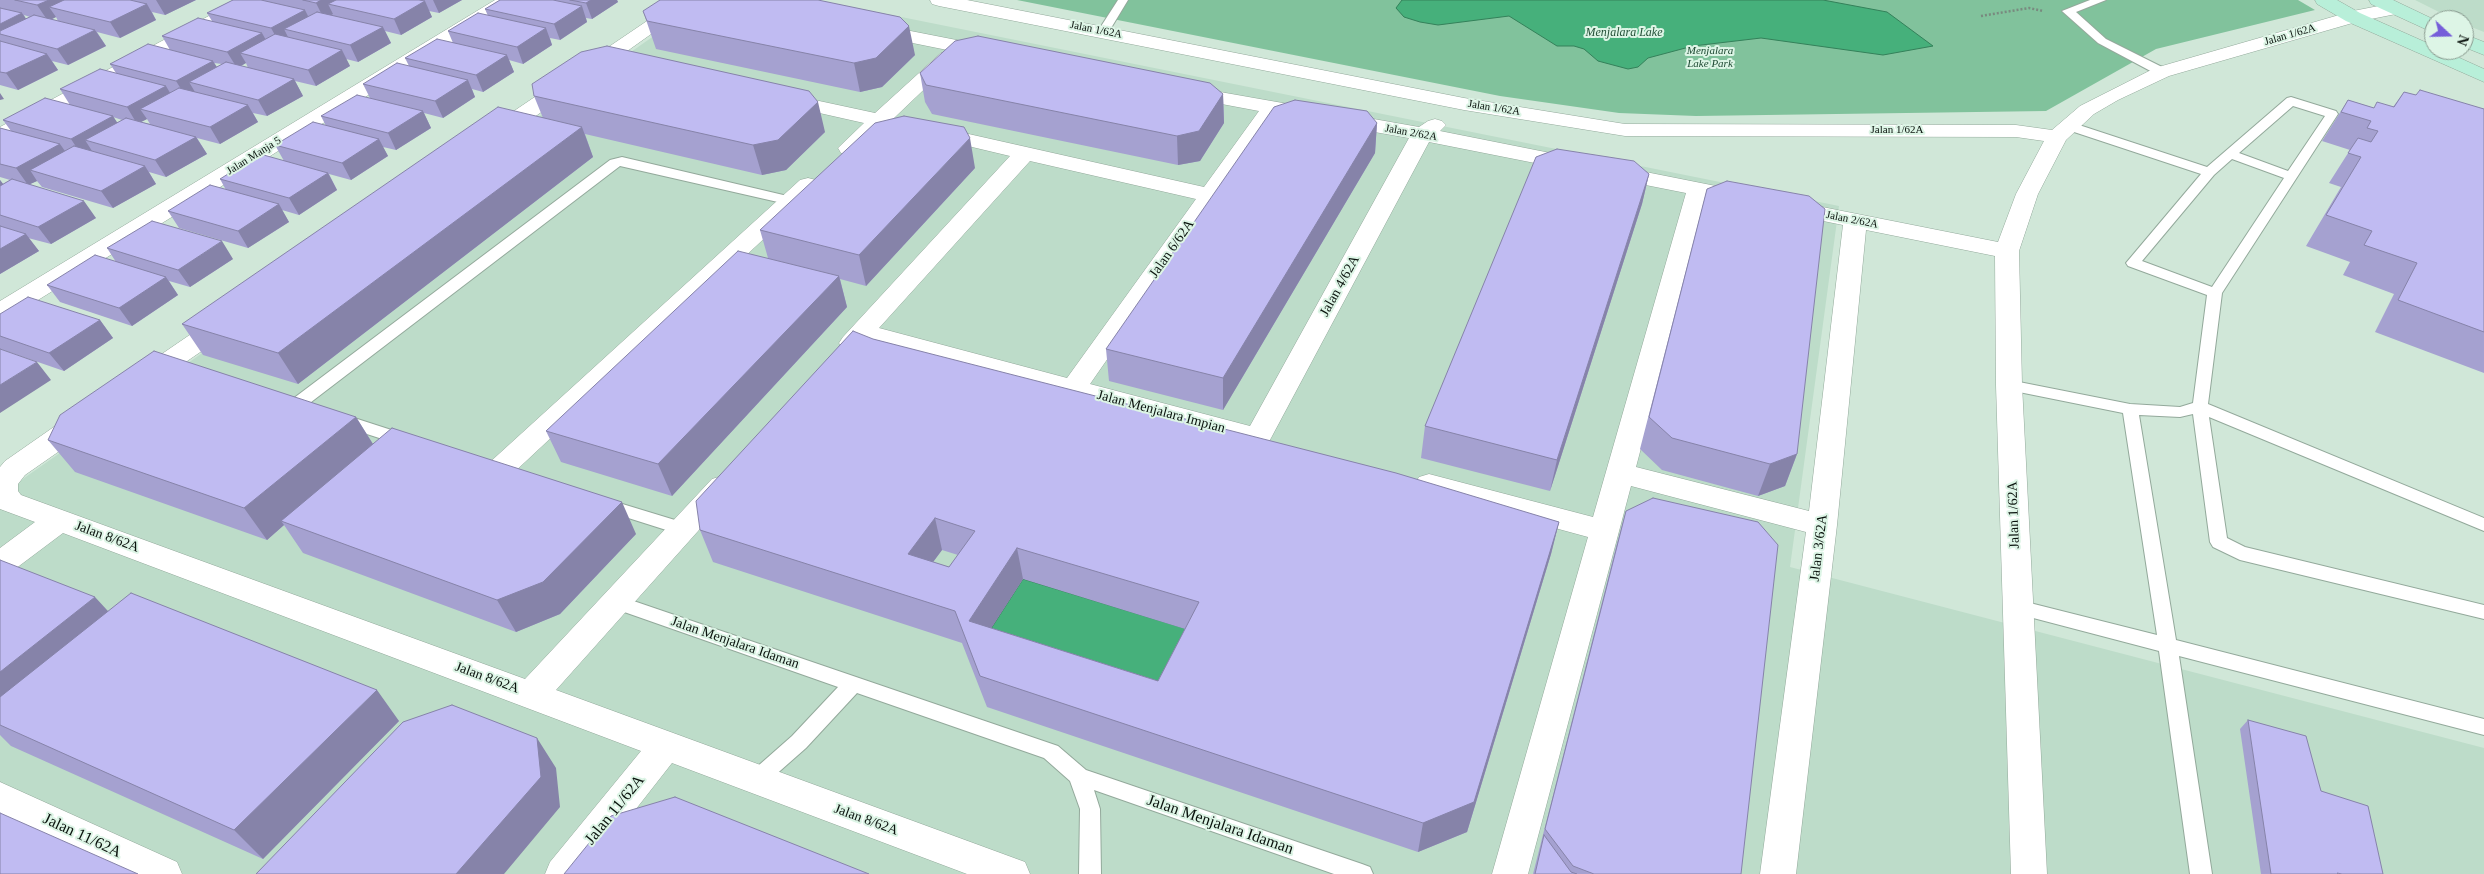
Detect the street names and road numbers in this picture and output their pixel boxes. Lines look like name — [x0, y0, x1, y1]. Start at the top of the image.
street label: Jalan 1/62A — [1065, 18, 1127, 42]
street label: Jalan 1/62A — [2259, 20, 2321, 50]
street label: Jalan 1/62A — [1463, 97, 1525, 119]
street label: Jalan 2/62A — [1380, 121, 1442, 145]
street label: Jalan 1/62A — [1867, 123, 1927, 137]
street label: Jalan Manja 5 — [221, 132, 287, 180]
street label: Jalan 2/62A — [1821, 208, 1883, 232]
street label: Jalan 6/62A — [1143, 213, 1201, 285]
street label: Jalan 4/62A — [1314, 249, 1366, 323]
street label: Jalan Menjalara Impian — [1085, 384, 1237, 440]
street label: Jalan 1/62A — [2004, 477, 2024, 553]
street label: Jalan 3/62A — [1806, 509, 1832, 587]
street label: Jalan 8/62A — [68, 516, 146, 558]
street label: Jalan Menjalara Idaman — [658, 610, 812, 676]
street label: Jalan 8/62A — [448, 657, 526, 699]
street label: Jalan 11/62A — [577, 767, 653, 853]
street label: Jalan Menjalara Idaman — [1132, 787, 1308, 863]
street label: Jalan 8/62A — [827, 799, 905, 841]
street label: Jalan 11/62A — [34, 807, 130, 865]

